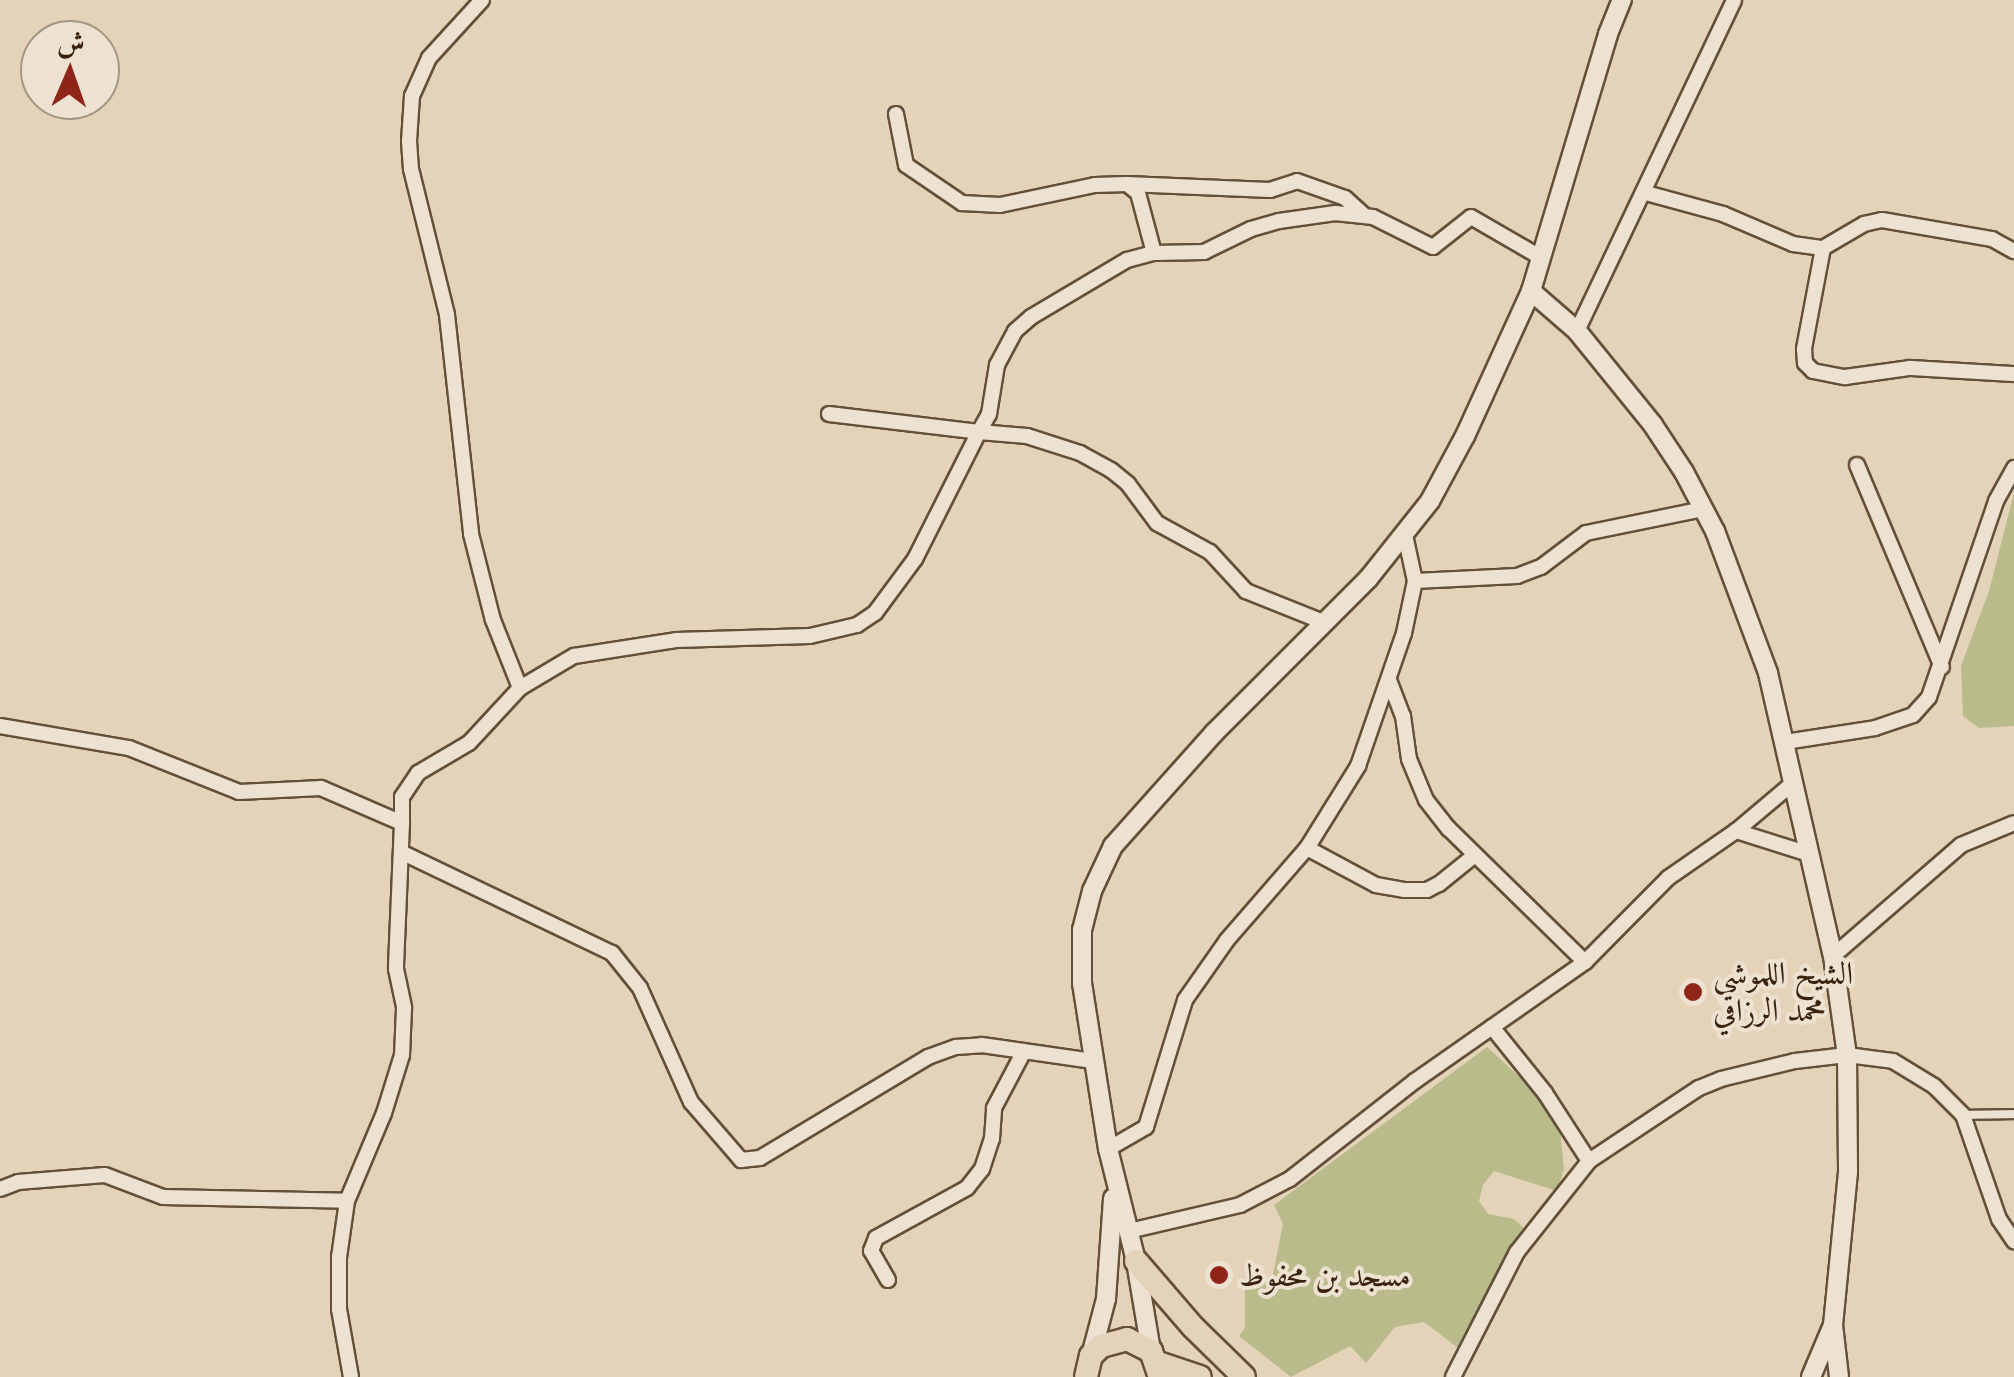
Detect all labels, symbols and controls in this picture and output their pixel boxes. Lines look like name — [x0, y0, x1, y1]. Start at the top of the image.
north arrow — [20, 20, 120, 120]
text: ش — [57, 25, 85, 59]
place label: الشيخ اللموشي محمد الرزاقي — [1713, 955, 1853, 1030]
marker: الشيخ اللموشي محمد الرزاقي — [1682, 981, 1704, 1003]
place label: مسجد بن محفوظ — [1239, 1256, 1411, 1294]
marker: مسجد بن محفوظ — [1208, 1264, 1230, 1286]

